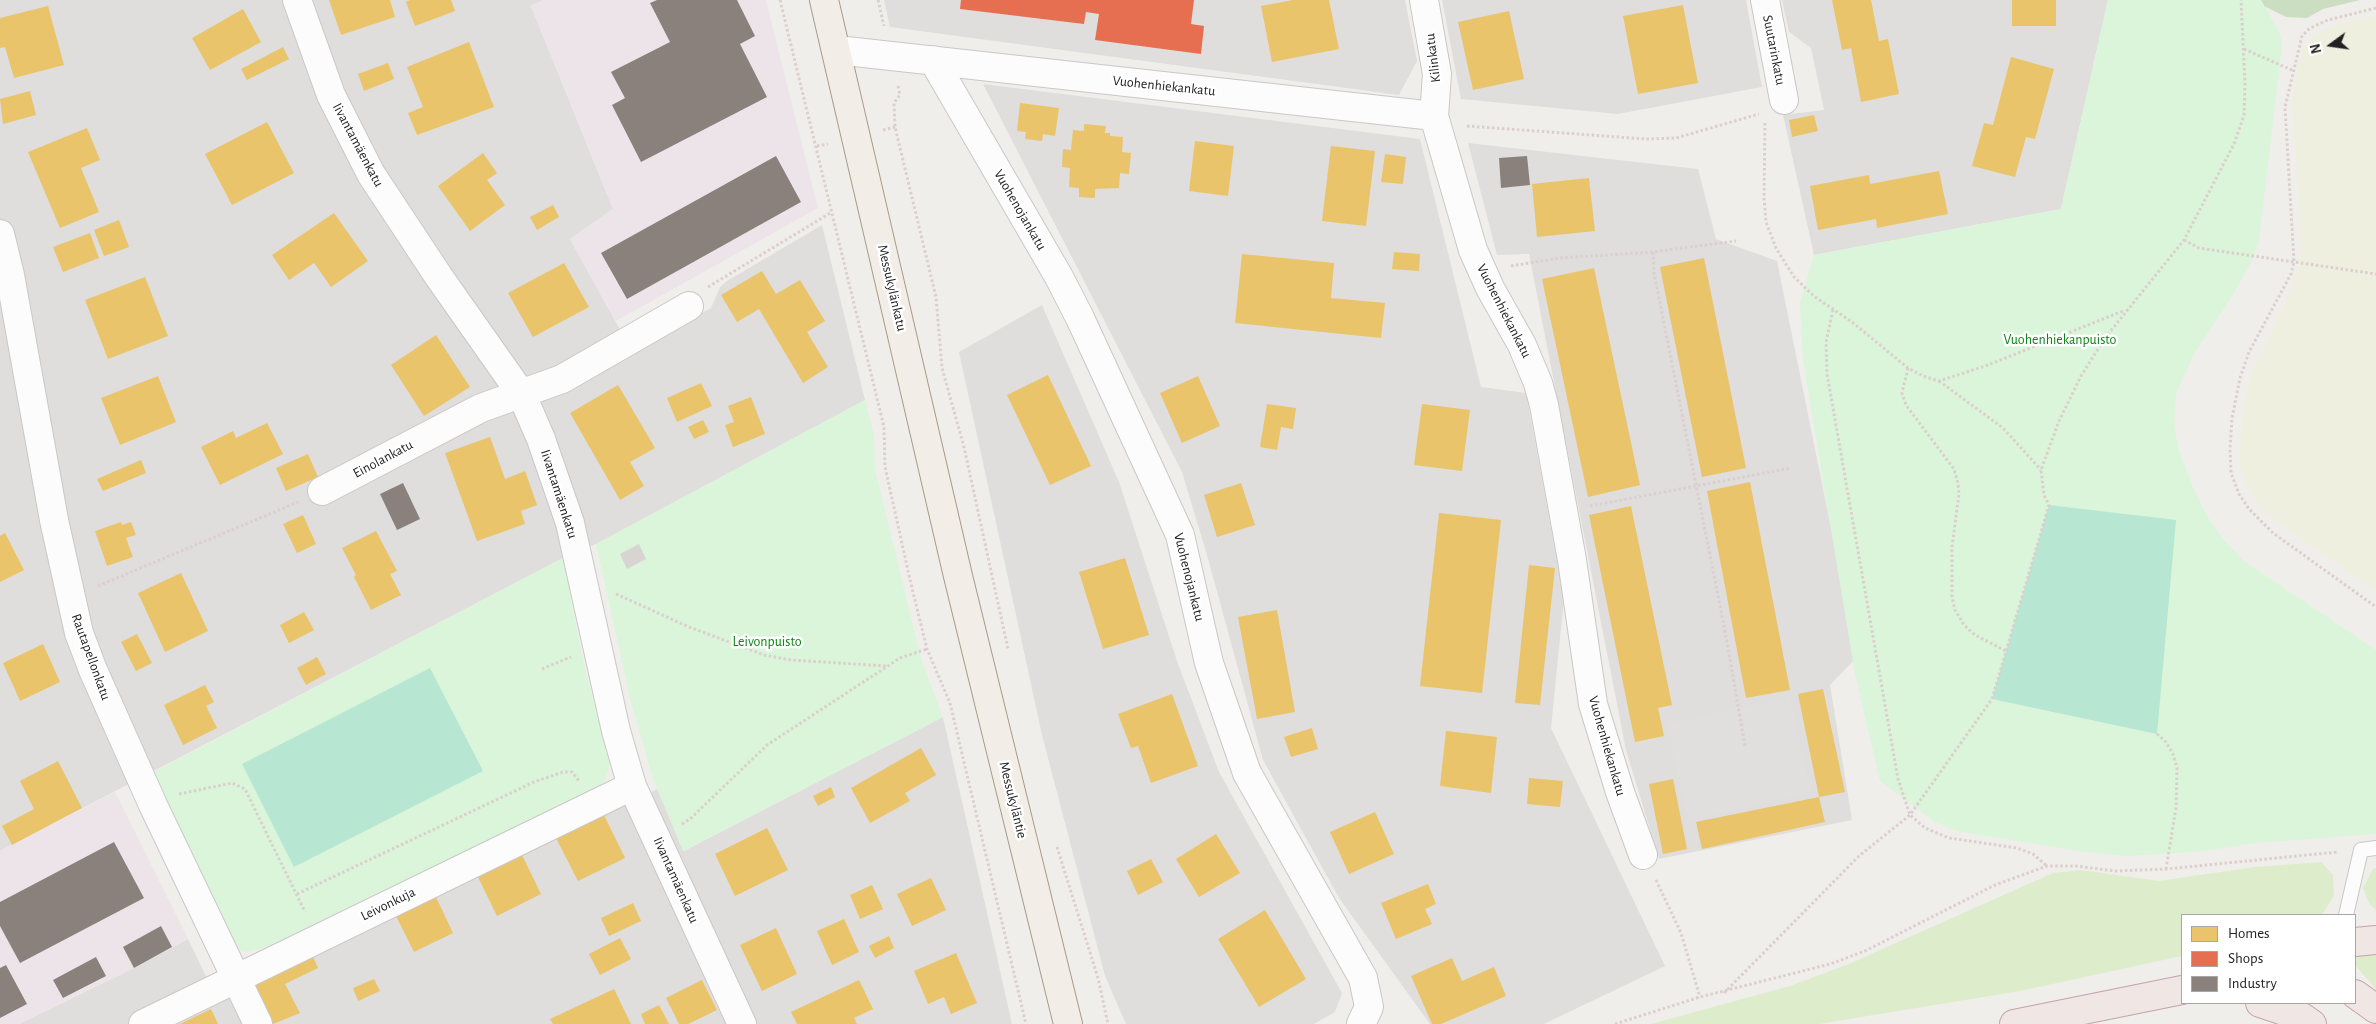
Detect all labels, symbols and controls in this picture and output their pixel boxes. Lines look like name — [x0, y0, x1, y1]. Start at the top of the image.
street label: Suutarinkatu — [1759, 14, 1789, 86]
north arrow — [2306, 20, 2356, 70]
street label: Kilinkatu — [1422, 33, 1444, 83]
text: N — [2308, 42, 2324, 55]
street label: Vuohenhiekankatu — [1112, 72, 1216, 100]
street label: Iivantamäenkatu — [329, 100, 387, 190]
street label: Vuohenojankatu — [990, 167, 1050, 253]
street label: Messukylänkatu — [874, 243, 910, 333]
street label: Vuohenhiekankatu — [1473, 261, 1535, 361]
park label: Vuohenhiekanpuisto — [2004, 332, 2116, 348]
street label: Einolankatu — [350, 436, 416, 482]
street label: Iivantamäenkatu — [537, 447, 581, 541]
street label: Vuohenojankatu — [1170, 531, 1208, 623]
street label: Rautapellonkatu — [68, 612, 114, 702]
park label: Leivonpuisto — [732, 634, 802, 650]
street label: Vuohenhiekankatu — [1585, 694, 1629, 798]
street label: Messukyläntie — [995, 760, 1031, 840]
street label: Iivantamäenkatu — [649, 834, 703, 926]
street label: Leivonkuja — [358, 884, 418, 924]
legend — [2181, 914, 2356, 1004]
text: Homes — [2228, 926, 2270, 941]
text: Shops — [2228, 951, 2263, 966]
text: Industry — [2228, 976, 2277, 991]

